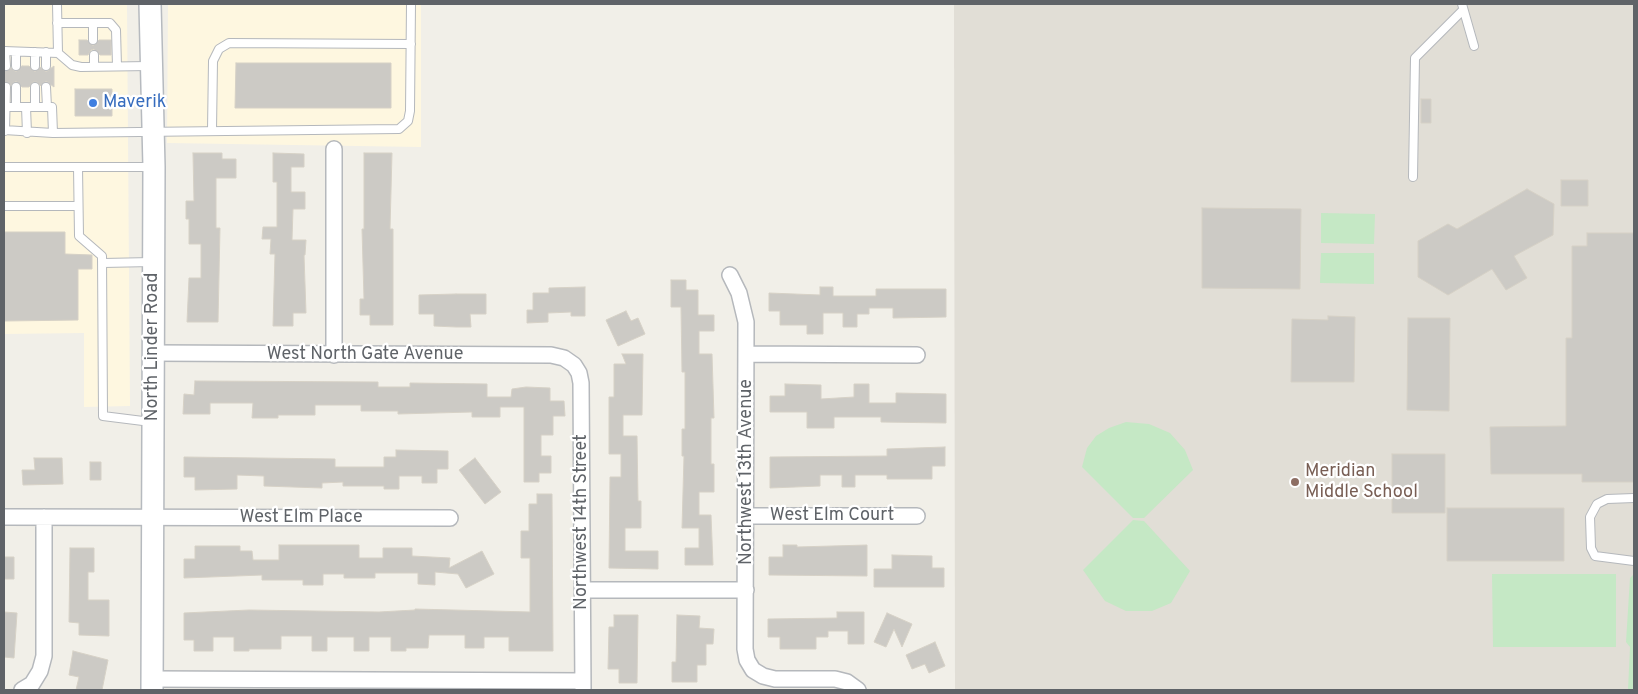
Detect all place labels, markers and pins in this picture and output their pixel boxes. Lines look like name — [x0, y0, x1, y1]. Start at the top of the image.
place label: Maverik — [103, 92, 166, 114]
marker: Maverik — [87, 97, 99, 109]
place label: Meridian Middle School — [1305, 461, 1418, 504]
marker: Meridian Middle School — [1289, 476, 1301, 488]

